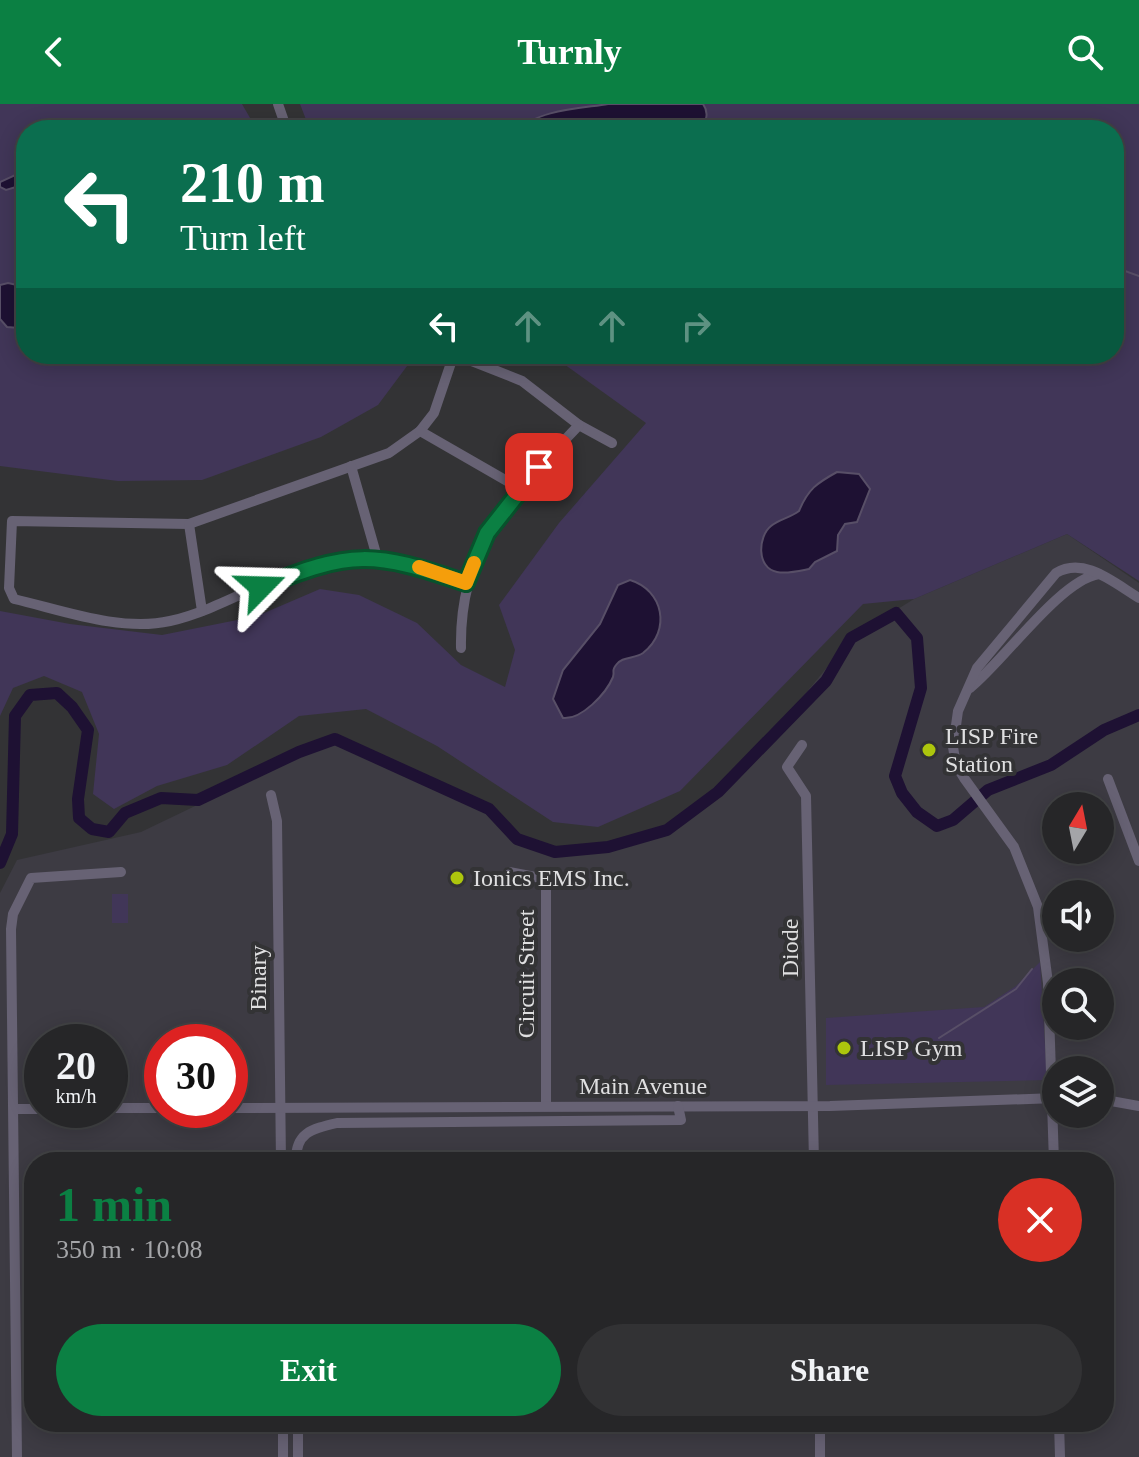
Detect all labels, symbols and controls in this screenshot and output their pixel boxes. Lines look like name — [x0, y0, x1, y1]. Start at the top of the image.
icon: back — [32, 30, 76, 74]
icon: search — [1063, 30, 1107, 74]
text: Turnly — [517, 32, 622, 72]
icon: left — [48, 152, 152, 256]
text: 210 m — [180, 152, 325, 214]
text: Turn left — [180, 218, 306, 258]
icon: left — [422, 304, 466, 348]
icon: ahead — [506, 304, 550, 348]
icon: ahead — [590, 304, 634, 348]
icon: right — [674, 304, 718, 348]
pin — [505, 433, 573, 501]
icon: arrive — [517, 445, 561, 489]
position arrow — [219, 545, 303, 629]
place label: LISP Fire Station — [945, 723, 1038, 777]
marker: LISP Fire Station — [920, 741, 938, 759]
north arrow — [1042, 792, 1114, 864]
map controls — [1042, 792, 1114, 1128]
place label: Ionics EMS Inc. — [473, 865, 630, 891]
marker: Ionics EMS Inc. — [448, 869, 466, 887]
button: sound — [1042, 880, 1114, 952]
street label: Circuit Street — [513, 909, 539, 1038]
street label: Diode — [777, 919, 803, 977]
street label: Binary — [245, 945, 271, 1011]
button: search — [1042, 968, 1114, 1040]
speed limit sign: 30 — [144, 1024, 248, 1128]
place label: LISP Gym — [860, 1035, 963, 1061]
marker: LISP Gym — [835, 1039, 853, 1057]
text: 20 — [56, 1043, 96, 1088]
button: layers — [1042, 1056, 1114, 1128]
street label: Main Avenue — [579, 1073, 707, 1099]
text: km/h — [55, 1085, 97, 1107]
text: 1 min — [56, 1178, 172, 1231]
button: close — [998, 1178, 1082, 1262]
text: 350 m · 10:08 — [56, 1235, 203, 1264]
button: Exit — [56, 1324, 561, 1416]
button: Share — [577, 1324, 1082, 1416]

